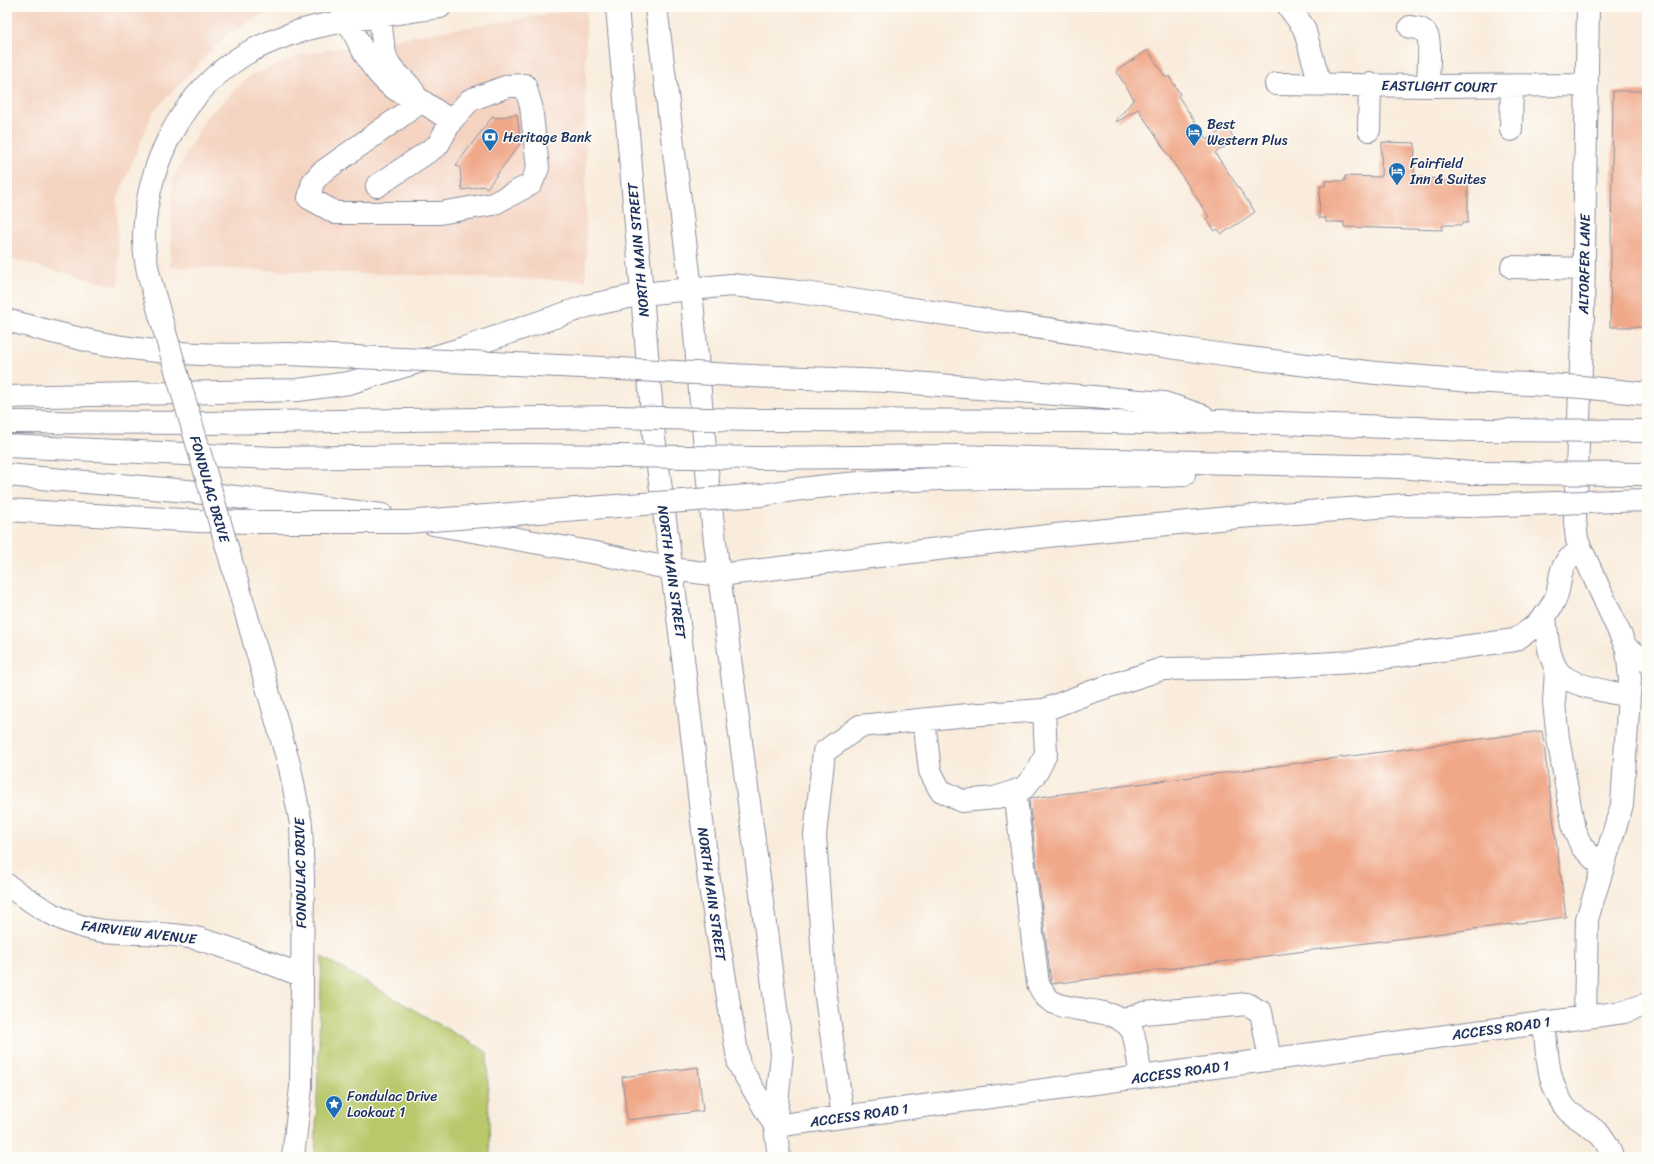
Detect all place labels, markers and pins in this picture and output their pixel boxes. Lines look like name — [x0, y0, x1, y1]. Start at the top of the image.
place label: Best Western Plus — [1207, 112, 1288, 153]
hotel icon: Best Western Plus — [1184, 122, 1204, 147]
place label: Heritage Bank — [503, 125, 592, 150]
bank icon: Heritage Bank — [480, 127, 500, 152]
place label: Fairfield Inn & Suites — [1409, 151, 1487, 192]
hotel icon: Fairfield Inn & Suites — [1387, 161, 1407, 186]
place label: Fondulac Drive Lookout 1 — [347, 1084, 438, 1125]
place icon: Fondulac Drive Lookout 1 — [324, 1094, 344, 1119]

